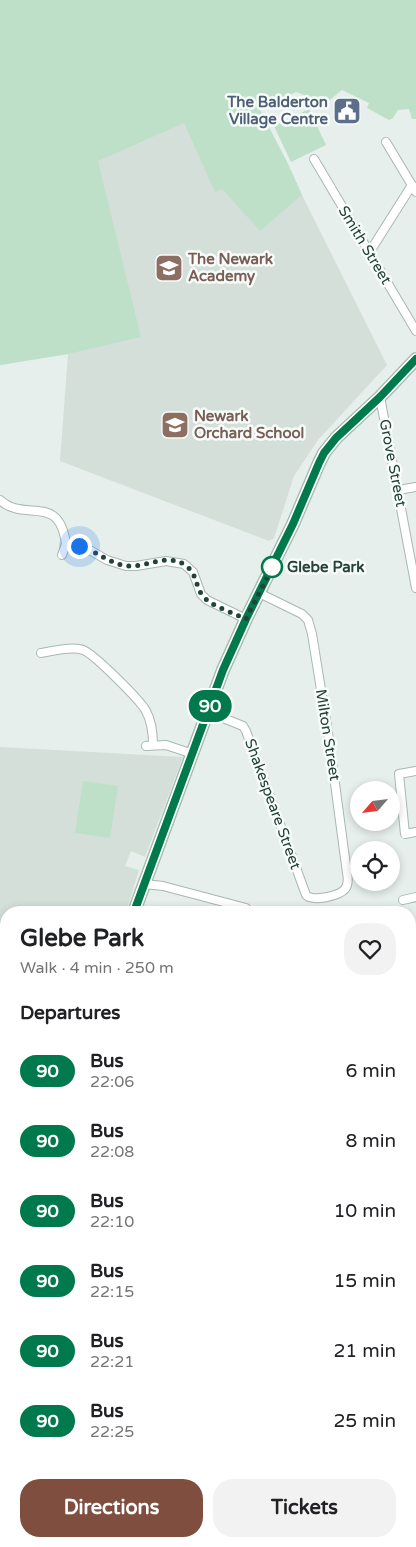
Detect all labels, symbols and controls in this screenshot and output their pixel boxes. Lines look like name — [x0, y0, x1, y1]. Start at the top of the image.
place label: The Balderton Village Centre — [226, 93, 329, 129]
public building icon: The Balderton Village Centre — [332, 96, 362, 126]
street label: Smith Street — [335, 203, 396, 288]
place label: The Newark Academy — [187, 250, 273, 286]
school or university icon: The Newark Academy — [154, 253, 184, 283]
place label: Newark Orchard School — [194, 407, 304, 442]
school or university icon: Newark Orchard School — [160, 410, 190, 440]
street label: Grove Street — [376, 418, 410, 509]
your location — [67, 534, 92, 559]
marker: Glebe Park — [261, 556, 283, 578]
place label: Glebe Park — [287, 558, 364, 576]
street label: Milton Street — [312, 688, 344, 782]
line badge: 90 — [188, 690, 232, 722]
text: 90 — [199, 695, 221, 717]
street label: Shakespeare Street — [241, 736, 305, 872]
north arrow — [350, 781, 400, 831]
map controls — [350, 781, 400, 891]
button: locate — [350, 841, 400, 891]
button: heart — [344, 923, 396, 975]
text: Glebe Park — [20, 924, 144, 953]
text: Walk · 4 min · 250 m — [20, 958, 174, 978]
text: Departures — [20, 1002, 120, 1024]
text: Bus — [90, 1050, 124, 1072]
text: 90 — [36, 1060, 59, 1082]
text: 6 min — [345, 1060, 396, 1082]
text: 22:06 — [90, 1072, 134, 1092]
text: Bus — [90, 1120, 124, 1142]
text: 90 — [36, 1130, 59, 1152]
text: 8 min — [345, 1130, 396, 1152]
text: 22:08 — [90, 1142, 134, 1162]
text: Bus — [90, 1190, 124, 1212]
text: 90 — [36, 1200, 59, 1222]
text: 10 min — [333, 1200, 396, 1222]
text: 22:10 — [90, 1212, 134, 1232]
text: Bus — [90, 1260, 124, 1282]
text: 90 — [36, 1270, 59, 1292]
text: 15 min — [333, 1270, 396, 1292]
text: 22:15 — [90, 1282, 134, 1302]
text: Bus — [90, 1330, 124, 1352]
text: 90 — [36, 1340, 59, 1362]
text: 21 min — [333, 1340, 396, 1362]
text: 22:21 — [90, 1352, 134, 1372]
text: Bus — [90, 1400, 124, 1422]
text: 90 — [36, 1410, 59, 1432]
text: 25 min — [333, 1410, 396, 1432]
text: 22:25 — [90, 1422, 134, 1442]
button: Directions — [20, 1479, 203, 1537]
button: Tickets — [213, 1479, 396, 1537]

